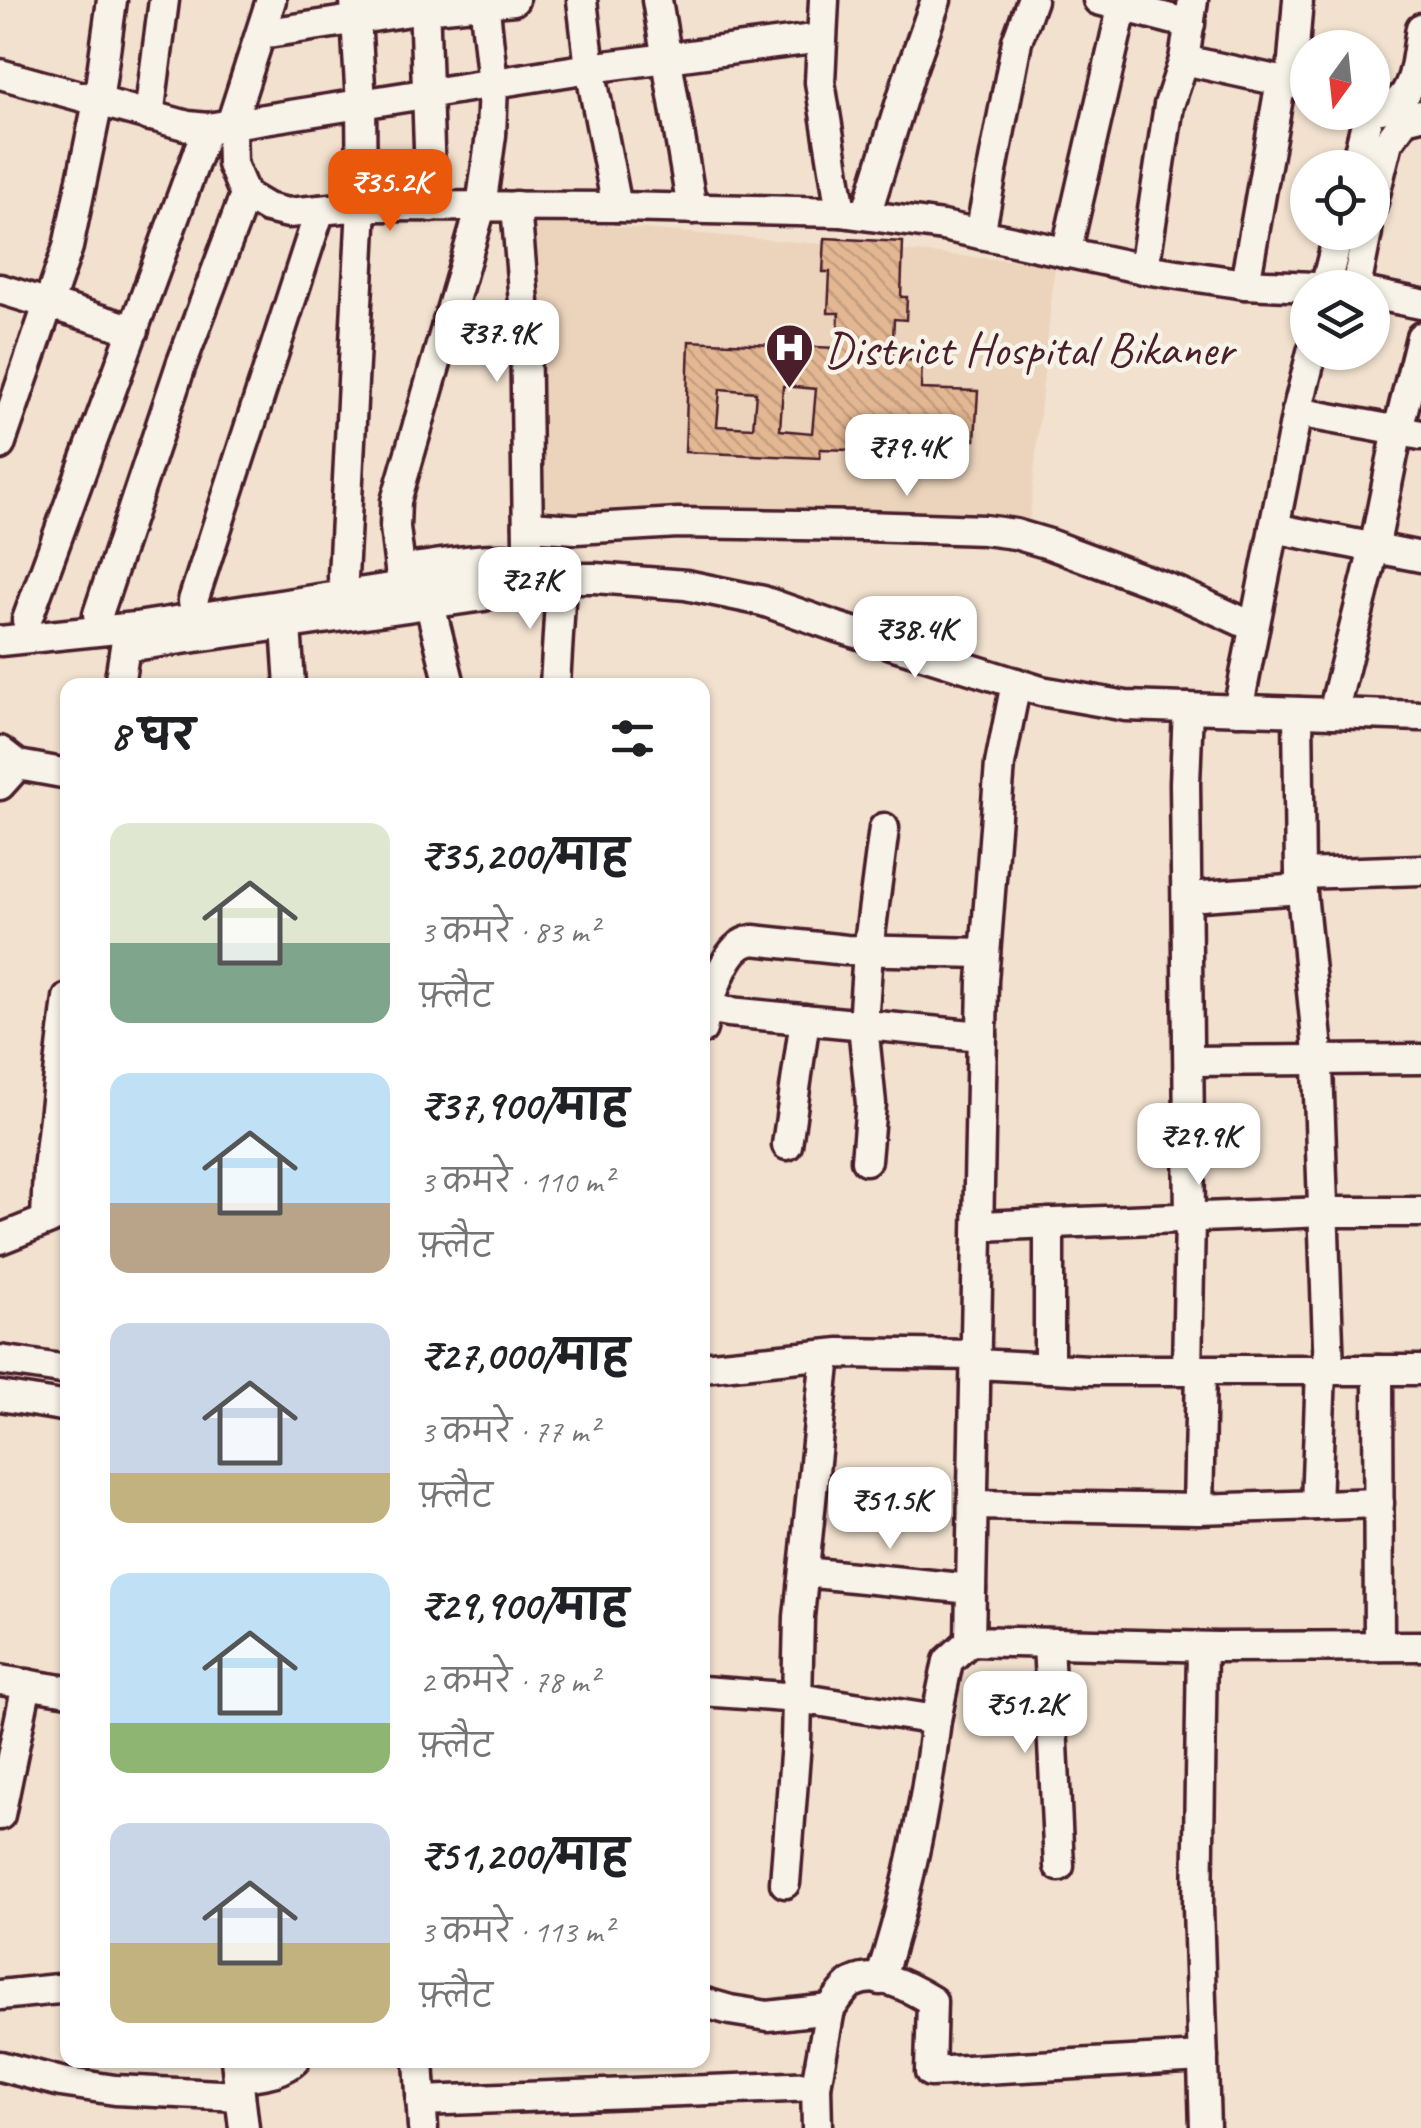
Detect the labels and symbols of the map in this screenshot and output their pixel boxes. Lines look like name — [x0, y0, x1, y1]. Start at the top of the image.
north arrow — [1290, 30, 1390, 130]
pin: ₹35.2K — [309, 149, 471, 234]
pin: ₹37.9K — [416, 300, 578, 385]
place label: District Hospital Bikaner — [824, 319, 1237, 379]
hospital icon: District Hospital Bikaner — [763, 322, 815, 390]
pin: ₹79.4K — [826, 414, 988, 499]
pin: ₹27K — [471, 547, 589, 632]
pin: ₹38.4K — [834, 596, 996, 681]
pin: ₹29.9K — [1118, 1103, 1280, 1188]
pin: ₹51.5K — [809, 1467, 971, 1552]
pin: ₹51.2K — [944, 1671, 1106, 1756]

